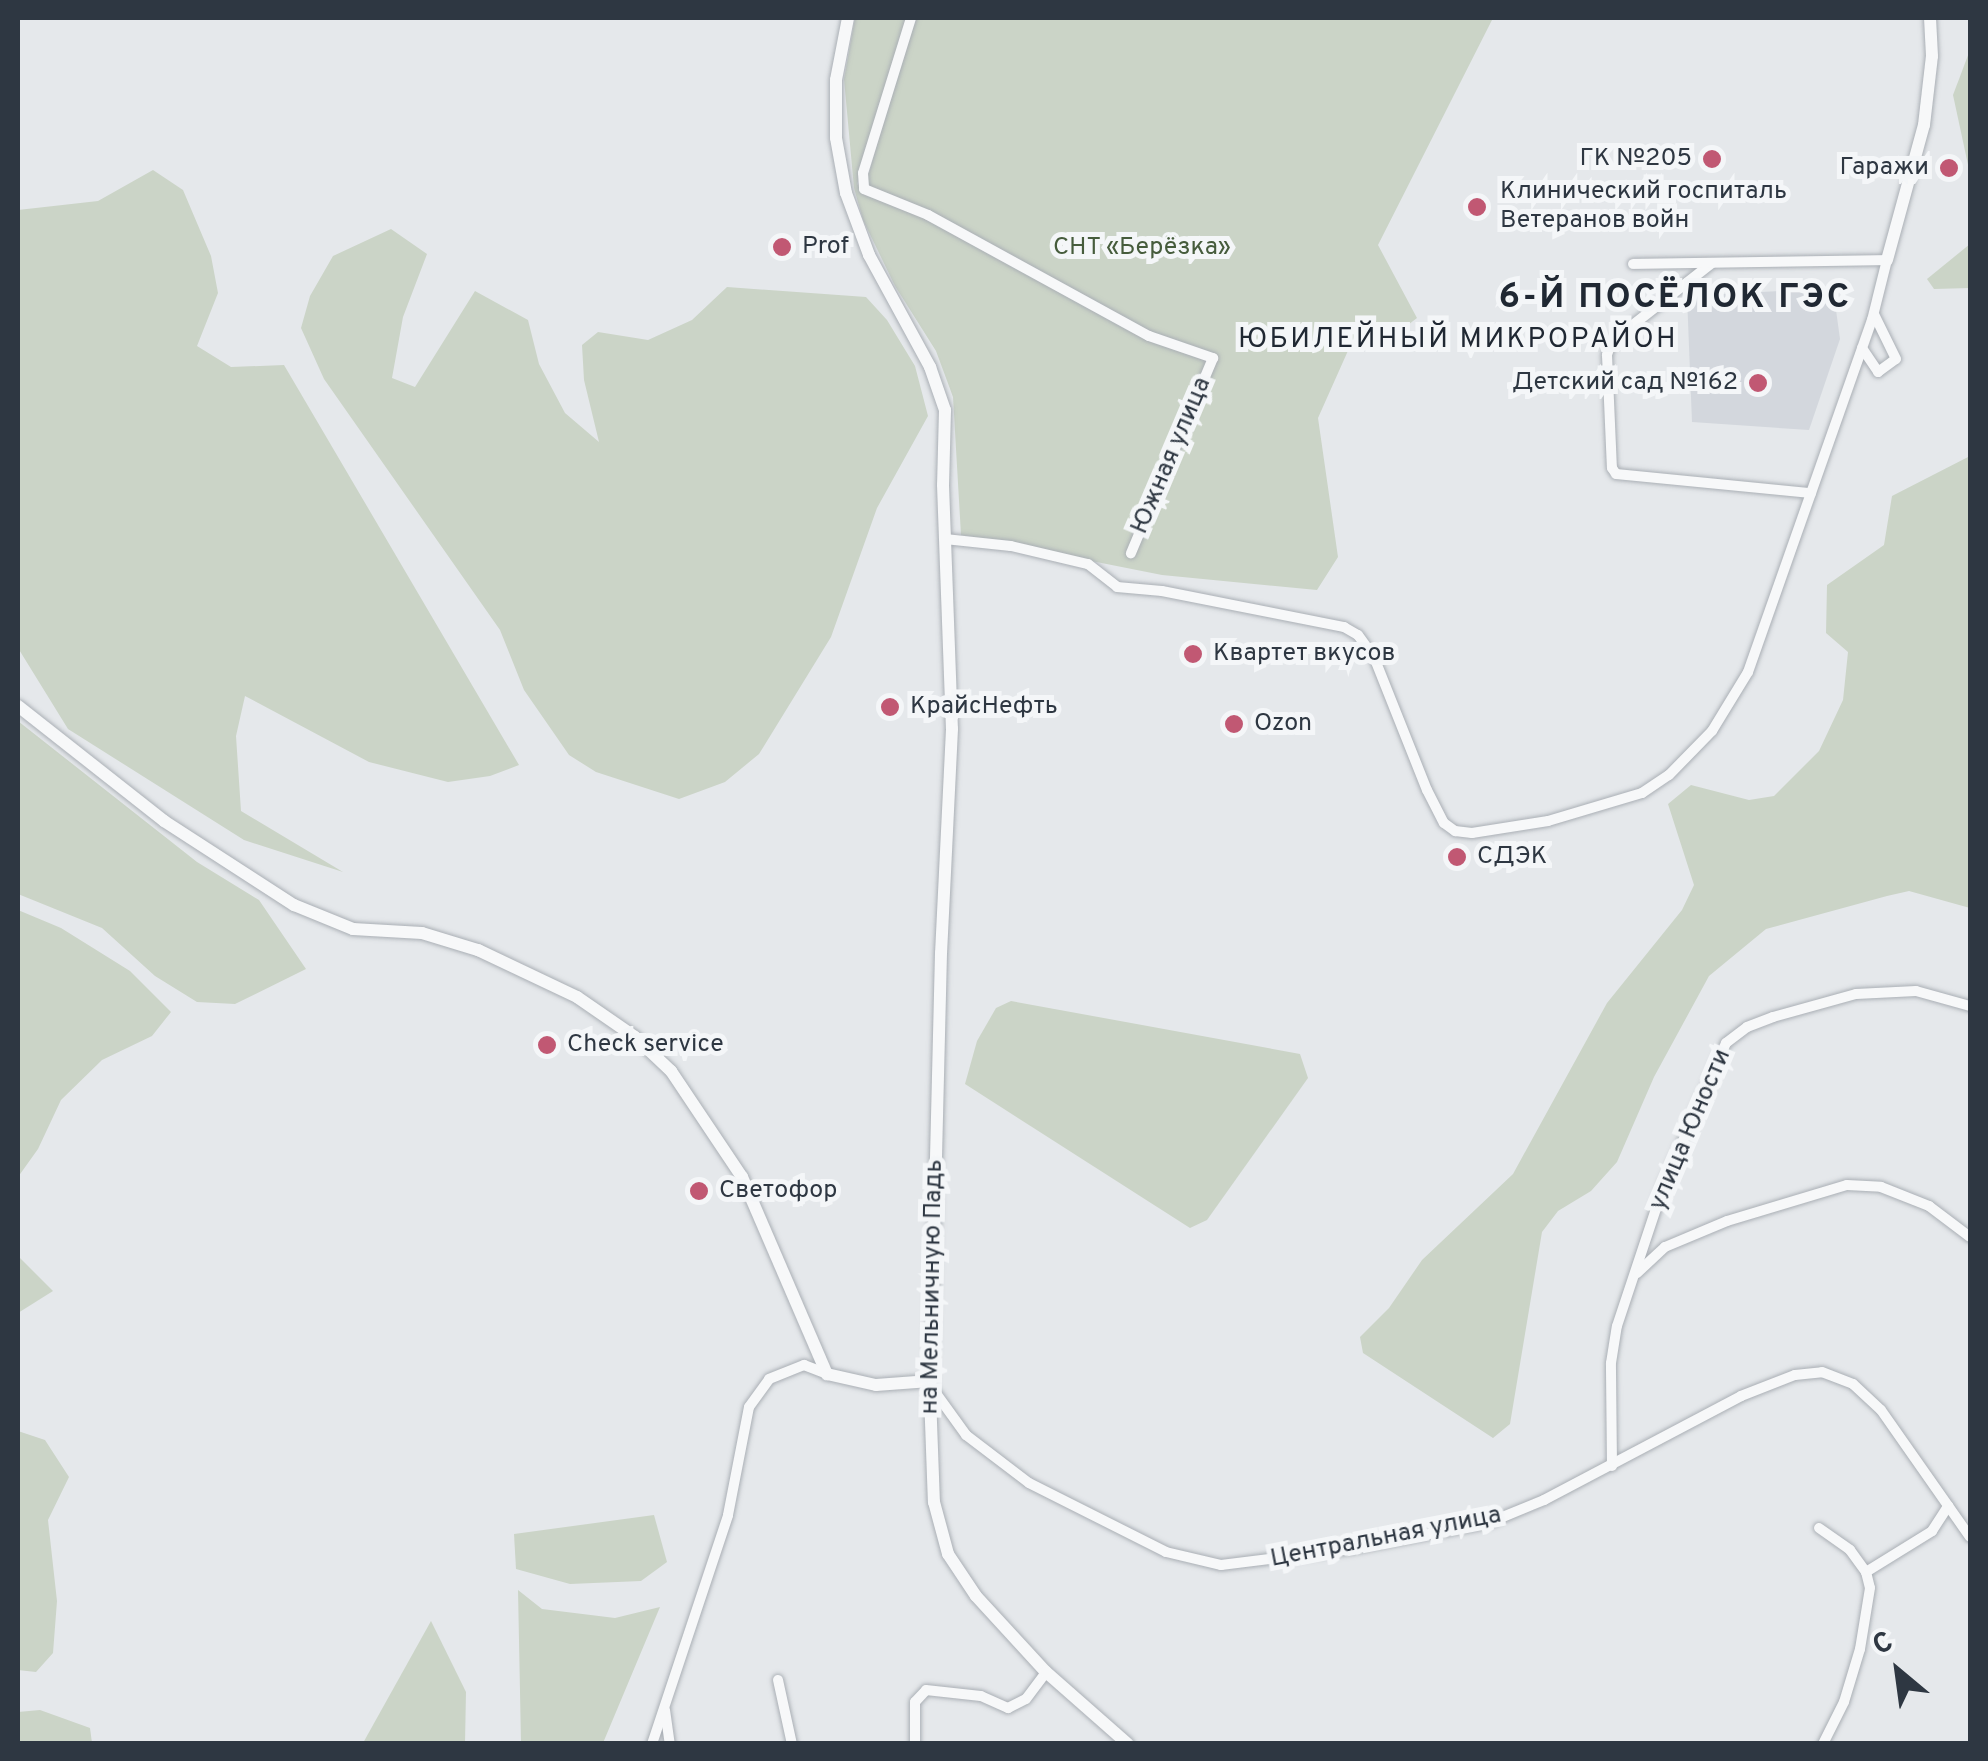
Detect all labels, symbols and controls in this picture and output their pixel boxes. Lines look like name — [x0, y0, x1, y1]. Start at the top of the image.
place label: ГК №205 — [1580, 144, 1692, 174]
marker: ГК №205 — [1701, 148, 1723, 170]
place label: Гаражи — [1839, 153, 1929, 183]
marker: Гаражи — [1938, 157, 1960, 179]
place label: Клинический госпиталь Ветеранов войн — [1500, 178, 1787, 237]
marker: Клинический госпиталь Ветеранов войн — [1464, 194, 1490, 220]
place label: Prof — [802, 232, 849, 262]
park label: СНТ «Берёзка» — [1053, 233, 1231, 263]
marker: Prof — [771, 236, 793, 258]
district label: 6-Й ПОСЁЛОК ГЭС — [1499, 277, 1851, 319]
district label: ЮБИЛЕЙНЫЙ МИКРОРАЙОН — [1238, 323, 1678, 357]
place label: Детский сад №162 — [1512, 368, 1738, 398]
marker: Детский сад №162 — [1747, 372, 1769, 394]
street label: Южная улица — [1126, 373, 1218, 539]
place label: Квартет вкусов — [1213, 639, 1396, 669]
marker: Квартет вкусов — [1182, 643, 1204, 665]
place label: КрайсНефть — [910, 692, 1058, 722]
marker: КрайсНефть — [879, 696, 901, 718]
place label: Ozon — [1254, 709, 1312, 739]
marker: Ozon — [1223, 713, 1245, 735]
place label: СДЭК — [1477, 842, 1547, 872]
marker: СДЭК — [1446, 846, 1468, 868]
place label: Check service — [567, 1030, 724, 1060]
marker: Check service — [536, 1034, 558, 1056]
street label: улица Юности — [1644, 1045, 1738, 1215]
street label: на Мельничную Падь — [916, 1159, 950, 1415]
place label: Светофор — [719, 1176, 837, 1206]
marker: Светофор — [688, 1180, 710, 1202]
street label: Центральная улица — [1268, 1501, 1504, 1575]
north arrow — [1848, 1621, 1948, 1721]
text: С — [1867, 1625, 1900, 1665]

